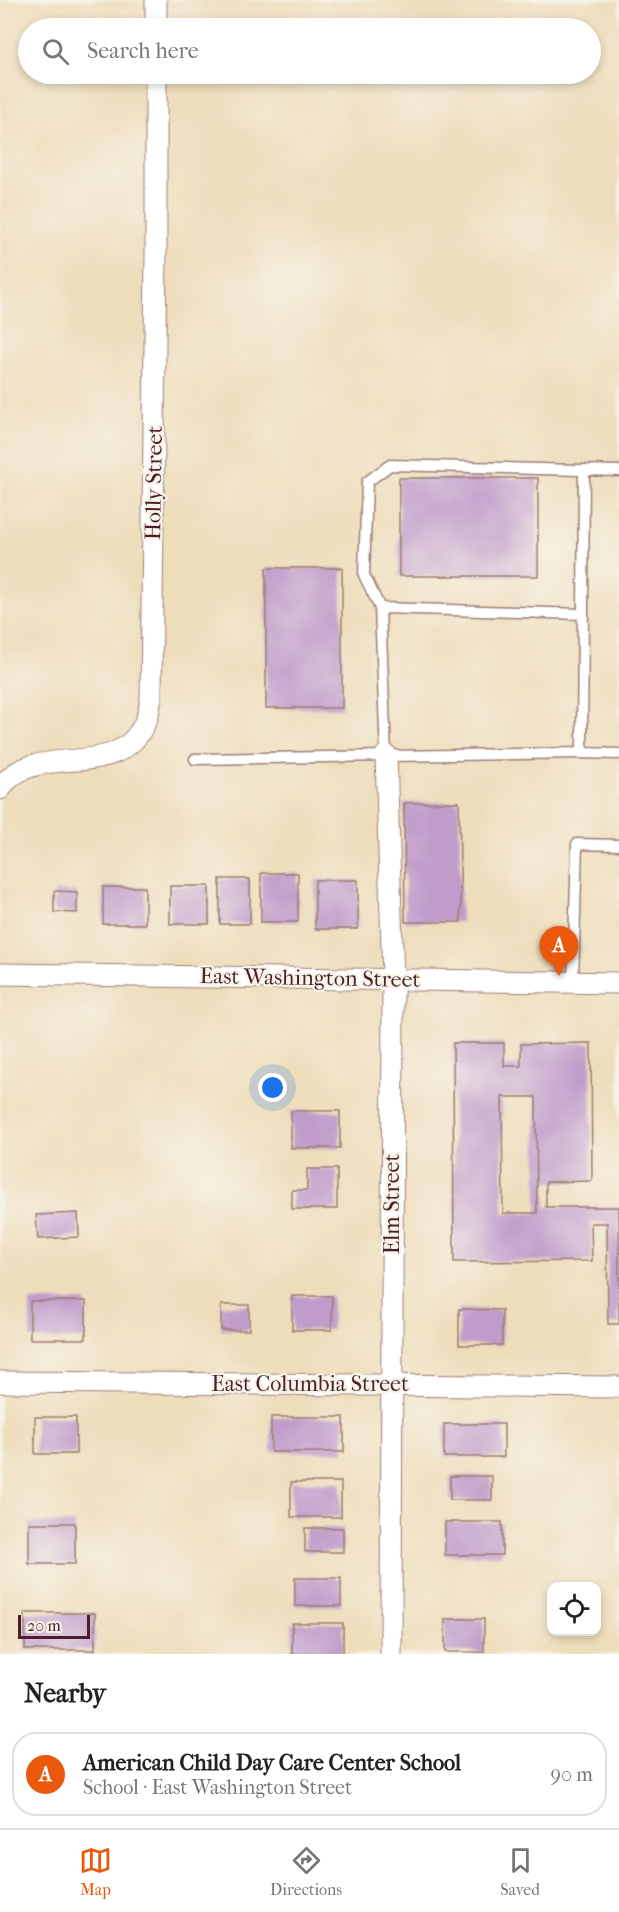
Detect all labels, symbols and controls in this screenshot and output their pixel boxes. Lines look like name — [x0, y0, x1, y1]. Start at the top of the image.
search box — [18, 18, 601, 84]
icon: search — [39, 35, 72, 68]
text: Search here — [87, 38, 199, 64]
street label: Holly Street — [140, 425, 168, 540]
pin: A — [540, 926, 578, 976]
street label: East Washington Street — [199, 963, 421, 993]
your location — [258, 1073, 287, 1102]
street label: Elm Street — [379, 1154, 405, 1254]
street label: East Columbia Street — [211, 1371, 409, 1397]
map controls — [547, 1582, 601, 1636]
button: locate — [547, 1582, 601, 1636]
scale bar — [18, 1612, 90, 1640]
text: 20 m — [27, 1616, 61, 1635]
text: Nearby — [24, 1678, 106, 1709]
text: American Child Day Care Center School — [83, 1750, 461, 1776]
text: A — [39, 1763, 52, 1786]
text: 90 m — [551, 1763, 593, 1786]
text: School · East Washington Street — [83, 1776, 352, 1799]
tab: Map — [79, 1844, 112, 1899]
tab: Directions — [270, 1844, 342, 1899]
tab: Saved — [500, 1844, 540, 1899]

